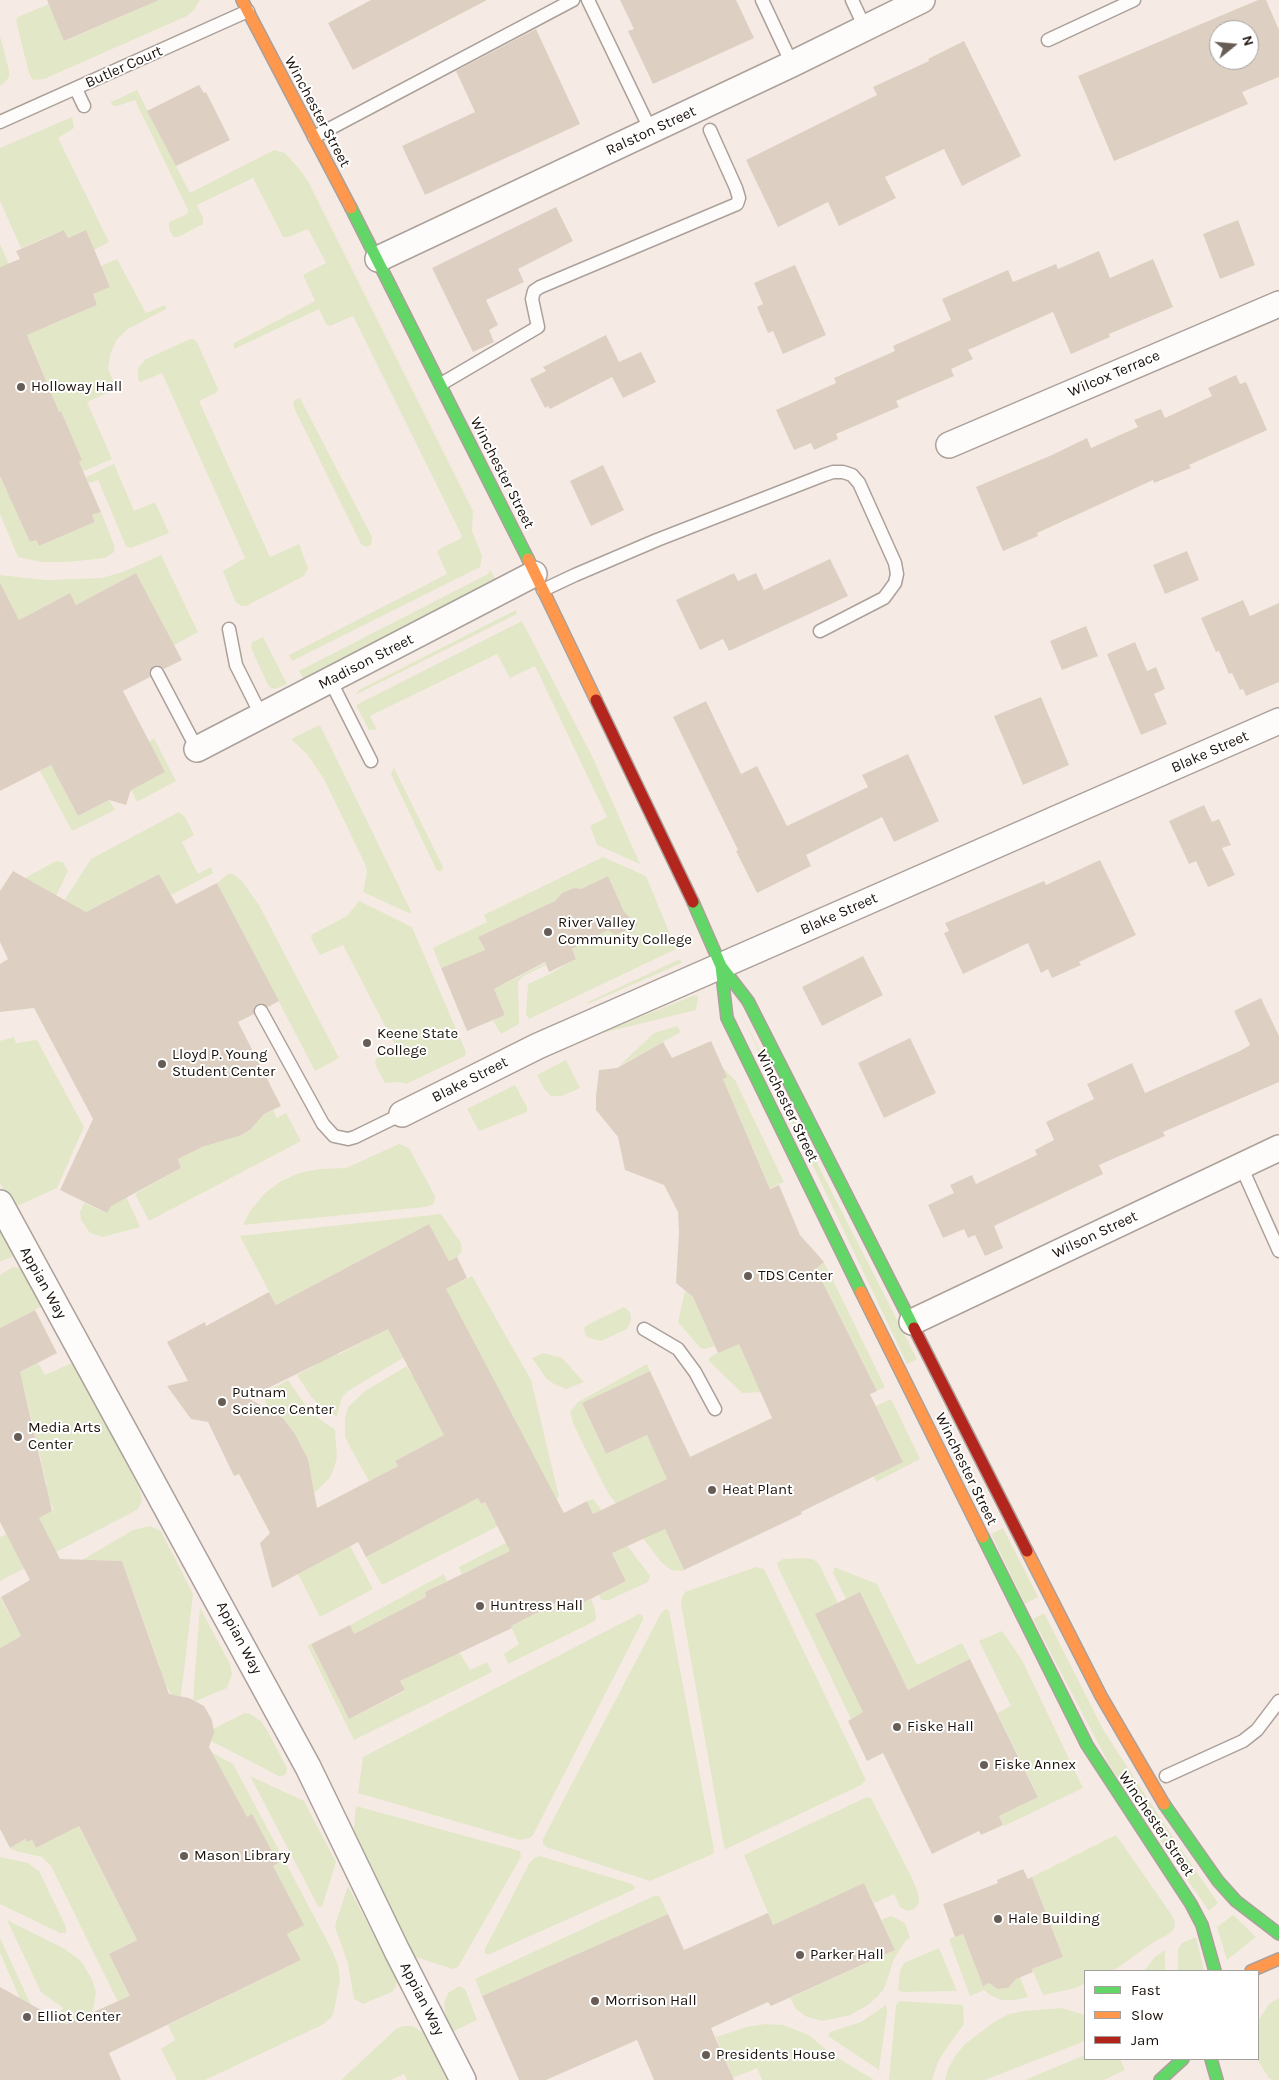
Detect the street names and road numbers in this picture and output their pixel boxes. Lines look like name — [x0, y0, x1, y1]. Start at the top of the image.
street label: Butler Court — [83, 42, 165, 92]
street label: Winchester Street — [280, 54, 354, 170]
street label: Ralston Street — [603, 102, 699, 160]
street label: Wilcox Terrace — [1065, 347, 1163, 401]
street label: Winchester Street — [466, 414, 538, 532]
street label: Madison Street — [315, 630, 417, 694]
street label: Blake Street — [1169, 727, 1251, 777]
street label: Blake Street — [798, 889, 880, 939]
street label: Winchester Street — [752, 1047, 822, 1165]
street label: Blake Street — [429, 1053, 511, 1107]
street label: Wilson Street — [1050, 1207, 1140, 1263]
street label: Appian Way — [16, 1244, 70, 1322]
street label: Winchester Street — [931, 1410, 1001, 1528]
street label: Appian Way — [212, 1599, 266, 1677]
street label: Winchester Street — [1114, 1768, 1198, 1880]
street label: Appian Way — [396, 1959, 448, 2039]

